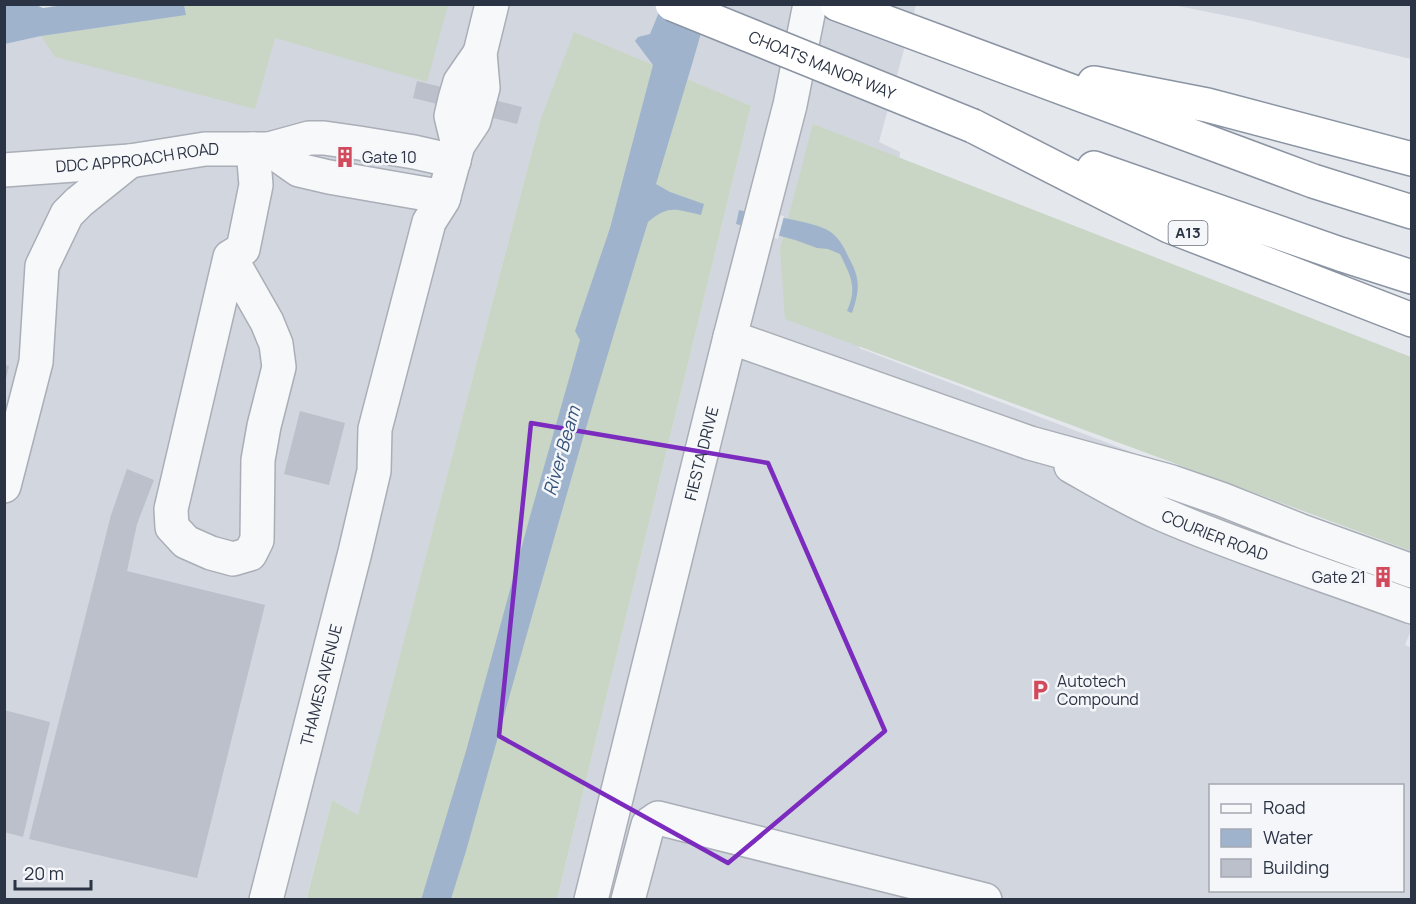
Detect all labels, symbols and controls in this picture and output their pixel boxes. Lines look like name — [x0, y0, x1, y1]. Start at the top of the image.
street label: CHOATS MANOR WAY — [745, 25, 899, 105]
street label: DDC APPROACH ROAD — [55, 138, 219, 177]
building icon: Gate 10 — [333, 145, 357, 169]
place label: Gate 10 — [362, 146, 417, 168]
road number: A13 — [1168, 221, 1208, 245]
water label: River Beam — [537, 402, 586, 498]
street label: FIESTA DRIVE — [679, 404, 723, 503]
street label: COURIER ROAD — [1158, 504, 1272, 566]
building icon: Gate 21 — [1371, 565, 1395, 589]
place label: Gate 21 — [1312, 566, 1366, 588]
street label: THAMES AVENUE — [295, 622, 347, 748]
place label: Autotech Compound — [1057, 670, 1139, 710]
parking icon: Autotech Compound — [1028, 678, 1052, 702]
legend — [1209, 784, 1404, 892]
text: Road — [1263, 795, 1306, 819]
text: Water — [1263, 825, 1313, 849]
scale bar — [15, 853, 92, 891]
text: Building — [1263, 855, 1329, 879]
text: 20 m — [24, 861, 64, 885]

